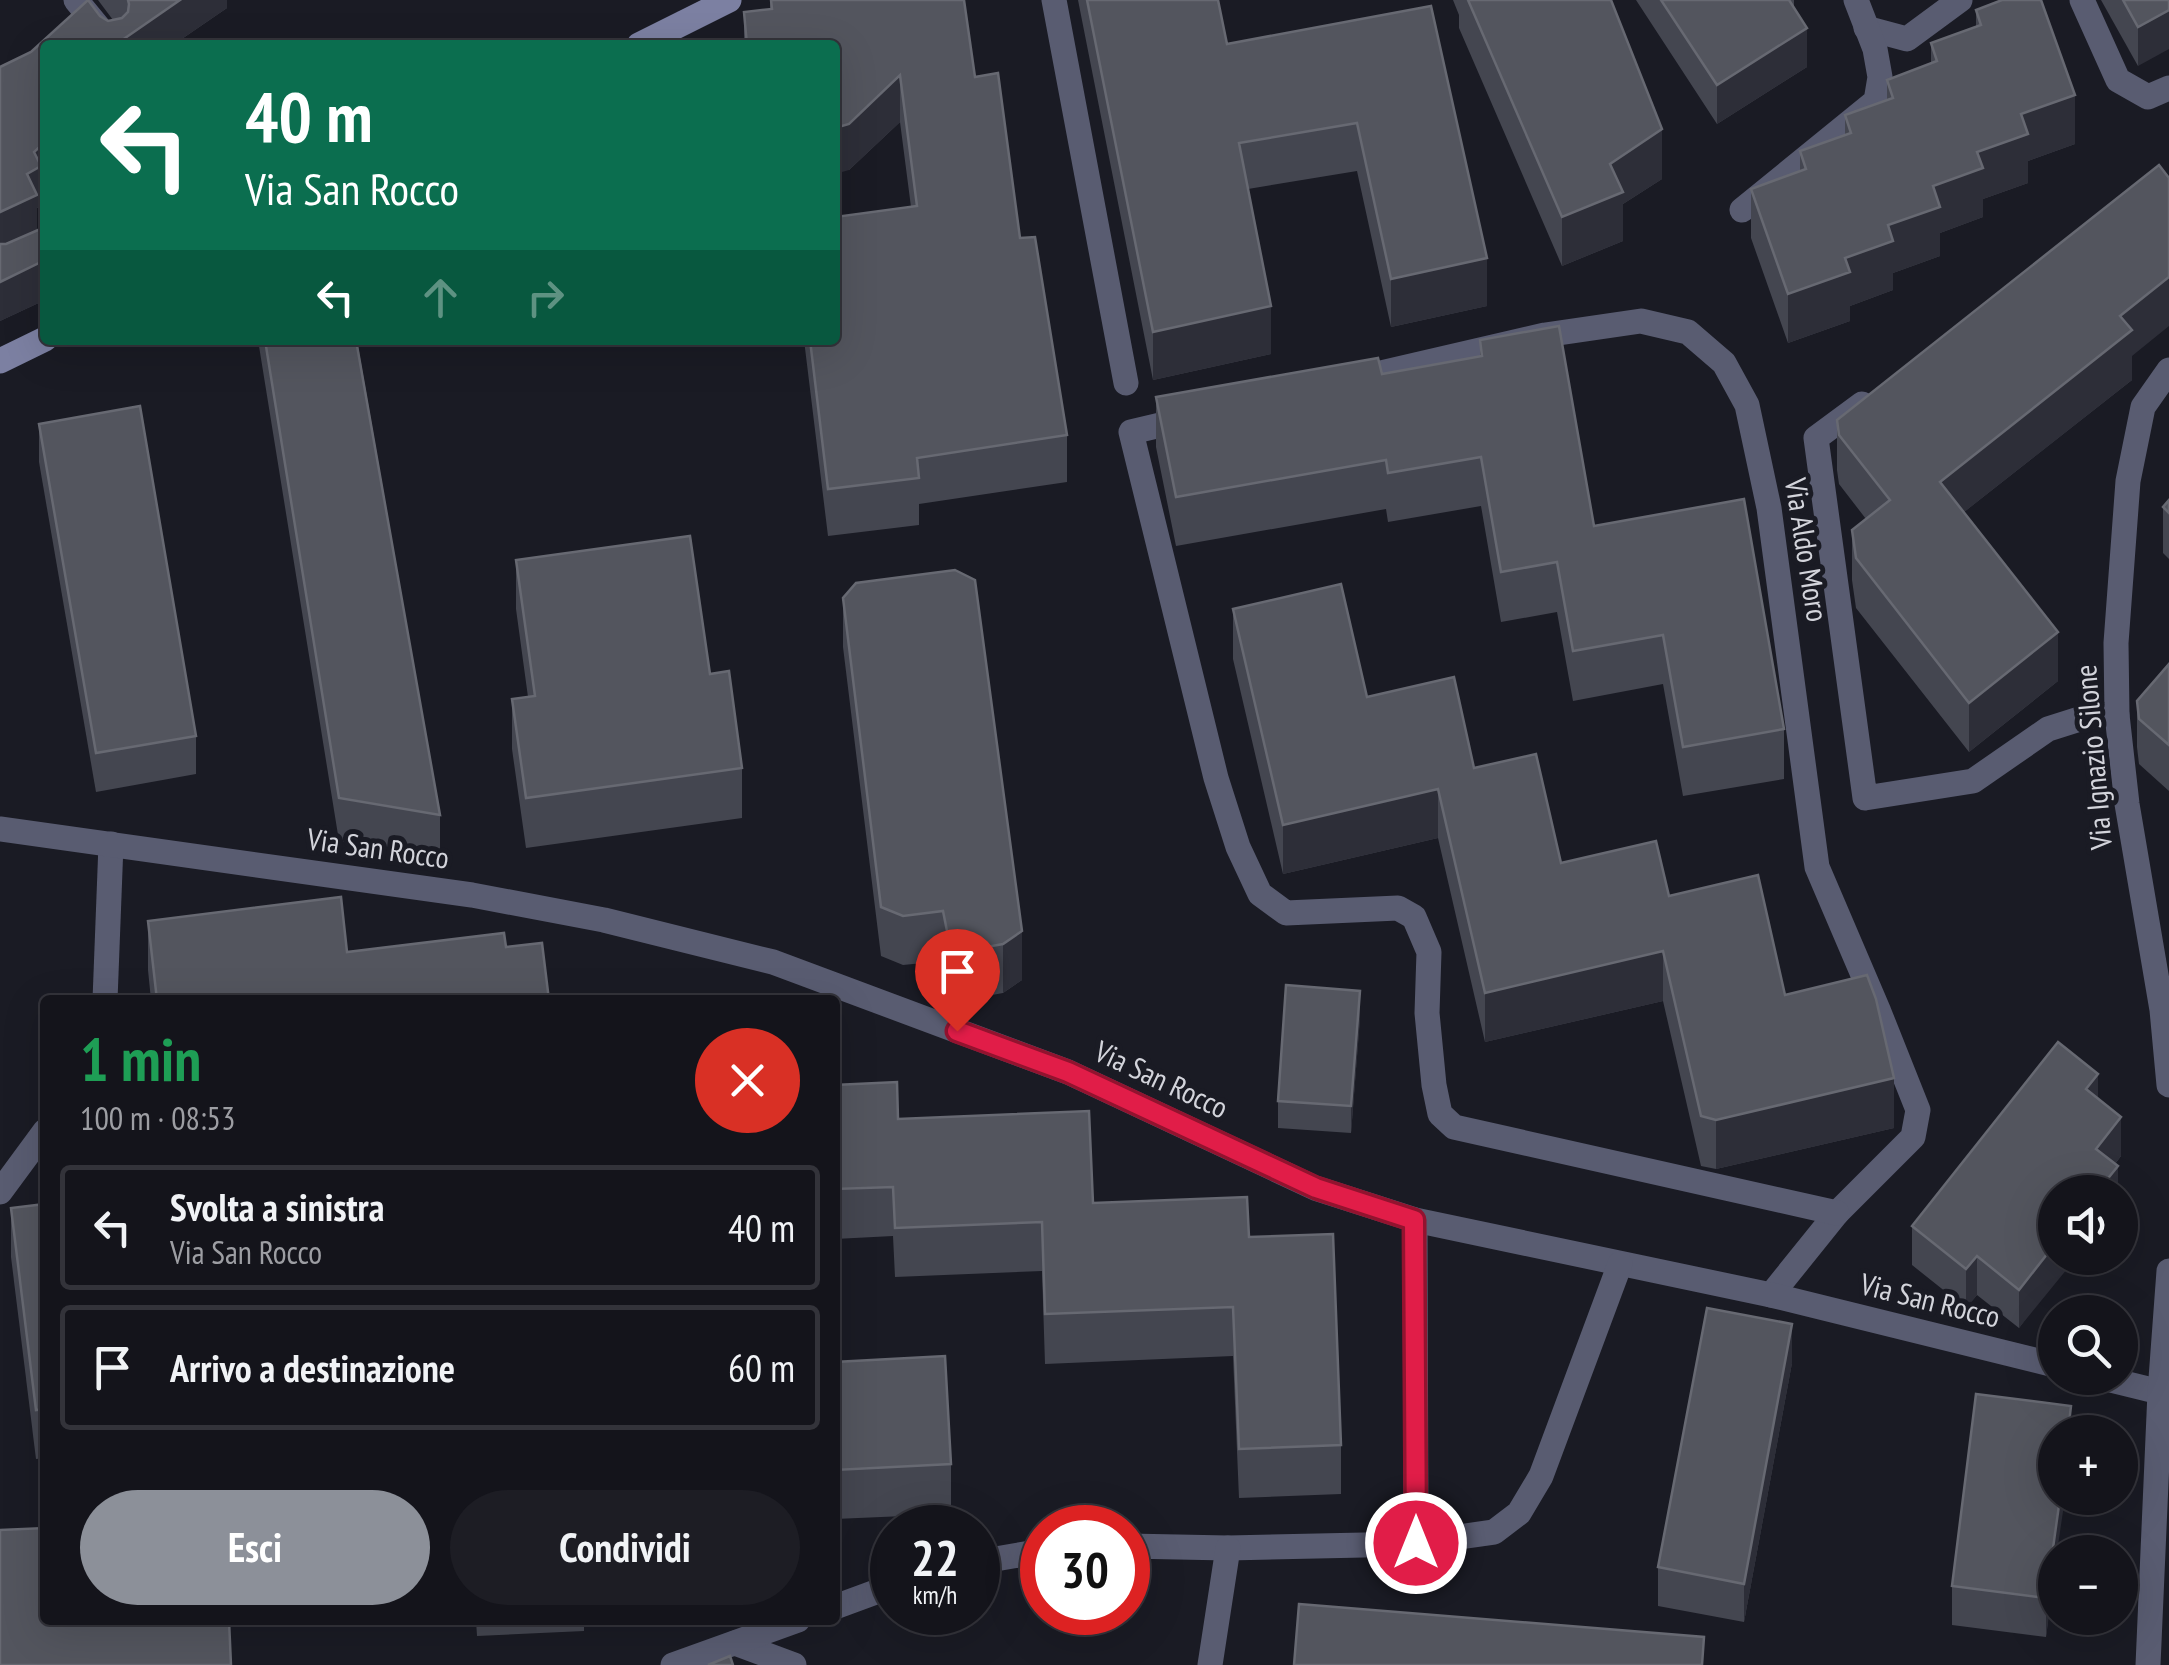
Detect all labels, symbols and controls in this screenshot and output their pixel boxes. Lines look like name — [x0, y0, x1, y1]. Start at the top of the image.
text: 40 m — [245, 71, 373, 161]
icon: left — [80, 80, 210, 210]
text: Via San Rocco — [245, 159, 459, 217]
icon: left — [308, 270, 363, 325]
icon: ahead — [413, 270, 468, 325]
icon: right — [518, 270, 573, 325]
street label: Via Aldo Moro — [1777, 474, 1838, 624]
street label: Via Ignazio Silone — [2065, 663, 2120, 852]
street label: Via San Rocco — [304, 818, 452, 877]
pin — [915, 929, 1000, 1032]
icon: arrive — [930, 944, 985, 999]
text: 1 min — [80, 1020, 201, 1098]
button: close — [695, 1028, 800, 1133]
street label: Via San Rocco — [1088, 1030, 1235, 1126]
text: 100 m · 08:53 — [80, 1097, 235, 1139]
map controls — [2038, 1175, 2138, 1635]
button: sound — [2038, 1175, 2138, 1275]
text: Svolta a sinistra — [170, 1182, 384, 1231]
icon: left — [85, 1200, 140, 1255]
text: 40 m — [728, 1203, 795, 1252]
text: Via San Rocco — [170, 1231, 322, 1273]
street label: Via San Rocco — [1855, 1263, 2004, 1336]
button: search — [2038, 1295, 2138, 1395]
icon: arrive — [85, 1340, 140, 1395]
text: Arrivo a destinazione — [170, 1343, 455, 1392]
text: 60 m — [728, 1343, 795, 1392]
button: + — [2038, 1415, 2138, 1515]
button: Esci — [80, 1490, 430, 1605]
button: Condividi — [450, 1490, 800, 1605]
position arrow — [1364, 1491, 1468, 1595]
speed limit sign: 30 — [1020, 1505, 1150, 1635]
text: 22 — [911, 1525, 959, 1590]
button: − — [2038, 1535, 2138, 1635]
text: km/h — [913, 1579, 957, 1611]

